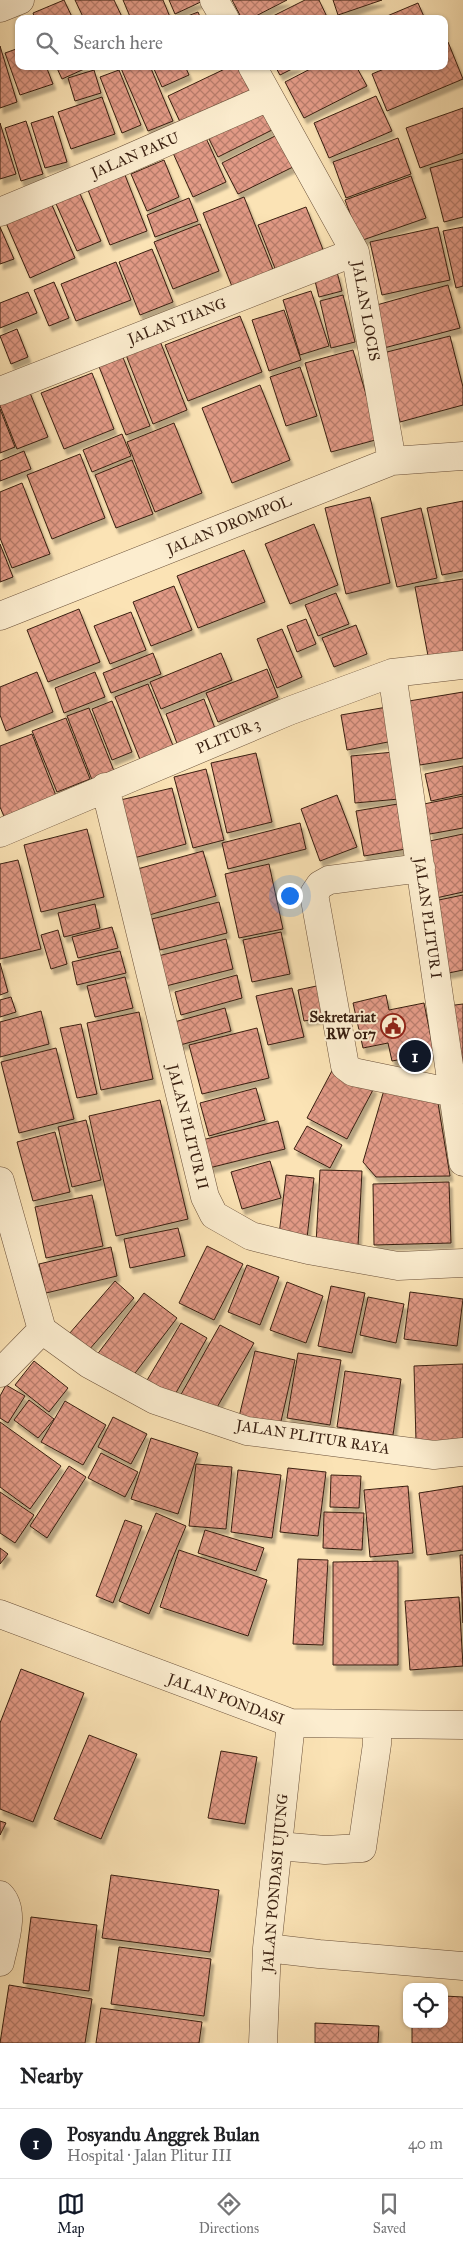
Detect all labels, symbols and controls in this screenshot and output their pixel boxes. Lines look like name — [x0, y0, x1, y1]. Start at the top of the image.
search box — [15, 15, 448, 70]
icon: search — [33, 29, 61, 57]
text: Search here — [73, 31, 163, 54]
street label: JALAN PAKU — [86, 128, 182, 183]
street label: JALAN LOCIS — [347, 258, 384, 363]
street label: JALAN TIANG — [123, 294, 229, 350]
street label: JALAN DROMPOL — [162, 492, 294, 560]
street label: PLITUR 3 — [193, 714, 263, 758]
street label: JALAN PLITUR I — [409, 854, 445, 980]
your location — [277, 883, 303, 909]
place label: Sekretariat RW 017 — [309, 1008, 377, 1043]
public building icon: Sekretariat RW 017 — [380, 1013, 406, 1039]
pin: 1 — [399, 1037, 431, 1075]
street label: JALAN PLITUR II — [162, 1061, 212, 1192]
street label: JALAN PLITUR RAYA — [233, 1416, 391, 1459]
street label: JALAN PONDASI — [163, 1669, 287, 1729]
street label: JALAN PONDASI UJUNG — [258, 1793, 293, 1975]
map controls — [403, 1983, 448, 2028]
button: locate — [403, 1983, 448, 2028]
text: Nearby — [20, 2063, 83, 2089]
text: Posyandu Anggrek Bulan — [67, 2123, 260, 2146]
text: 1 — [33, 2134, 39, 2153]
text: 40 m — [408, 2134, 443, 2153]
text: Hospital · Jalan Plitur III — [67, 2146, 232, 2165]
tab: Map — [57, 2190, 85, 2237]
tab: Directions — [199, 2190, 259, 2237]
tab: Saved — [373, 2190, 406, 2237]

